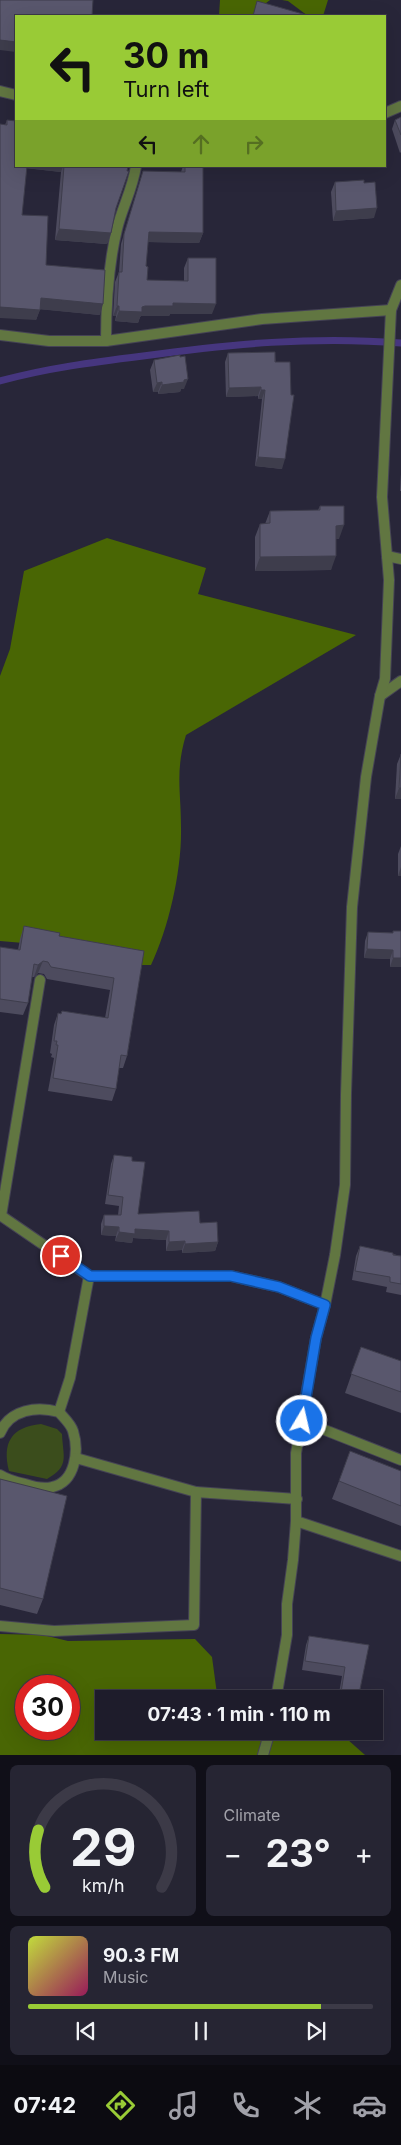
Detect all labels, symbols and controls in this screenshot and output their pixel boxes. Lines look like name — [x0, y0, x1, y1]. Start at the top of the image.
text: 30 m — [123, 34, 209, 76]
icon: left — [40, 35, 105, 100]
text: Turn left — [123, 76, 209, 102]
icon: left — [134, 130, 162, 158]
icon: ahead — [187, 130, 215, 158]
icon: right — [240, 130, 268, 158]
pin — [40, 1235, 82, 1277]
icon: arrive — [47, 1242, 75, 1270]
position arrow — [275, 1394, 327, 1446]
speed limit sign: 30 — [15, 1675, 80, 1740]
text: 07:43 · 1 min · 110 m — [147, 1703, 331, 1726]
text: Climate — [224, 1805, 280, 1825]
text: 29 — [69, 1816, 136, 1879]
text: 23° — [265, 1830, 331, 1876]
text: − — [224, 1837, 242, 1871]
text: + — [354, 1837, 373, 1871]
text: km/h — [82, 1875, 124, 1896]
text: 90.3 FM — [103, 1944, 179, 1967]
text: Music — [103, 1967, 148, 1987]
icon: previous — [72, 2017, 100, 2045]
icon: pause — [187, 2017, 215, 2045]
icon: next — [302, 2017, 330, 2045]
icon: directions — [103, 2088, 138, 2123]
icon: music — [166, 2088, 201, 2123]
icon: phone — [228, 2088, 263, 2123]
icon: climate — [290, 2088, 325, 2123]
icon: car — [352, 2088, 387, 2123]
text: 07:42 — [14, 2092, 76, 2118]

